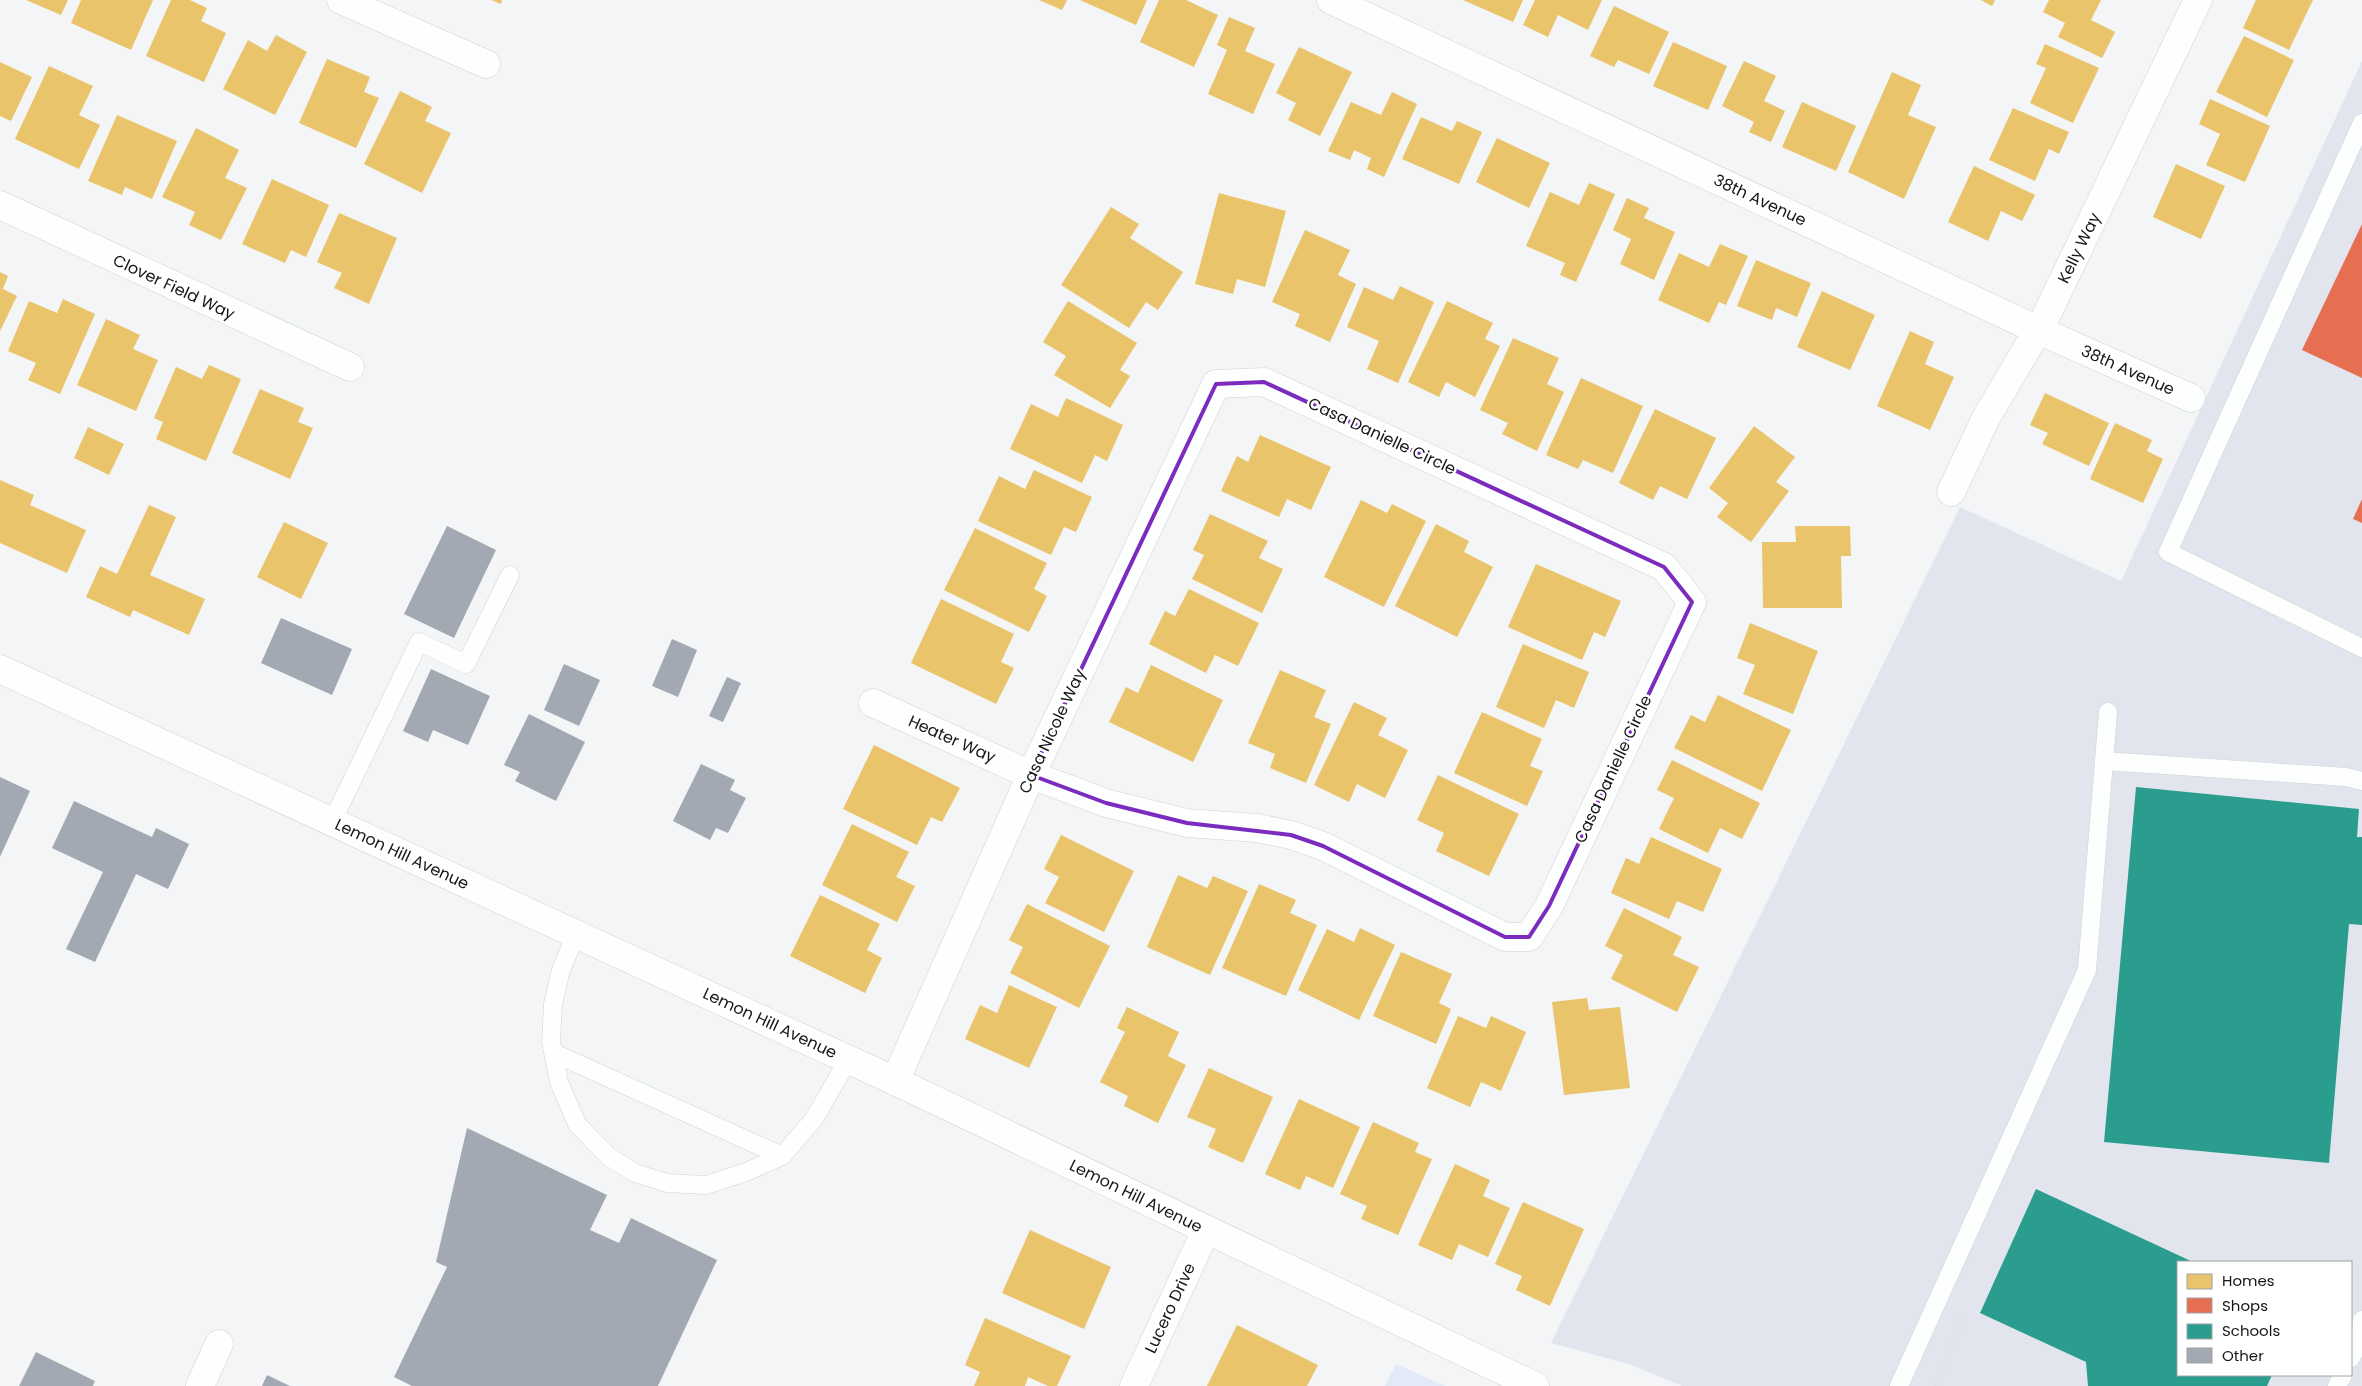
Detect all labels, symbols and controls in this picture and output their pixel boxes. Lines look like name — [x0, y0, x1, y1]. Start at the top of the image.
street label: 38th Avenue — [1710, 168, 1810, 232]
street label: Kelly Way — [2052, 209, 2106, 287]
street label: Clover Field Way — [109, 249, 239, 325]
street label: 38th Avenue — [2078, 339, 2178, 401]
street label: Casa Danielle Circle — [1304, 392, 1460, 480]
street label: Casa Nicole Way — [1013, 665, 1091, 797]
street label: Casa Danielle Circle — [1569, 691, 1657, 847]
street label: Heater Way — [905, 710, 999, 768]
street label: Lemon Hill Avenue — [331, 813, 473, 895]
street label: Lemon Hill Avenue — [699, 982, 841, 1064]
street label: Lemon Hill Avenue — [1066, 1154, 1206, 1238]
street label: Lucero Drive — [1139, 1259, 1201, 1357]
legend — [2177, 1261, 2352, 1376]
text: Homes — [2222, 1270, 2275, 1291]
text: Shops — [2222, 1295, 2268, 1316]
text: Schools — [2222, 1320, 2280, 1341]
text: Other — [2222, 1345, 2264, 1366]

